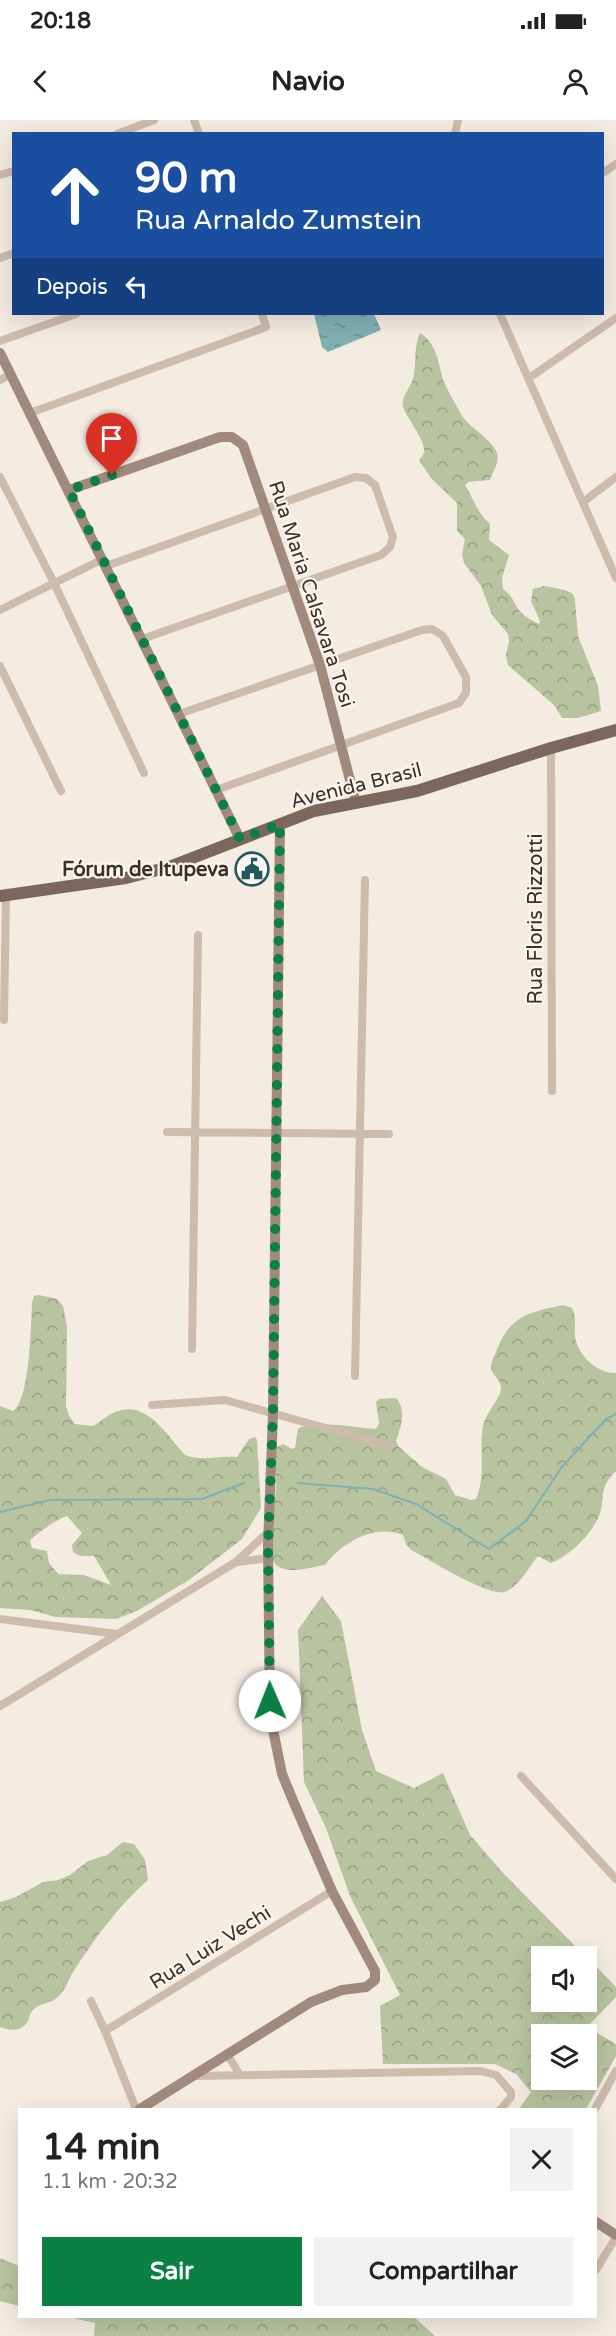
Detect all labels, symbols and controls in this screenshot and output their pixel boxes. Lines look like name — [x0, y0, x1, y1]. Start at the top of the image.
text: 20:18 — [30, 8, 91, 34]
icon: back — [24, 65, 57, 98]
text: Navio — [271, 65, 345, 98]
icon: person — [559, 65, 592, 98]
text: 90 m — [135, 153, 237, 204]
icon: ahead — [36, 156, 114, 234]
text: Rua Arnaldo Zumstein — [135, 204, 422, 237]
icon: left — [120, 270, 153, 303]
text: Depois — [36, 274, 108, 300]
pin — [86, 413, 137, 475]
icon: arrive — [95, 422, 128, 455]
street label: Rua Maria Calsavara Tosi — [263, 478, 359, 711]
street label: Avenida Brasil — [288, 758, 424, 814]
street label: Rua Floris Rizzotti — [524, 834, 548, 1004]
public building icon: Fórum de Itupeva — [234, 851, 270, 887]
place label: Fórum de Itupeva — [62, 858, 229, 882]
position arrow — [238, 1669, 302, 1733]
street label: Rua Luiz Vechi — [145, 1901, 276, 1995]
map controls — [531, 1946, 597, 2090]
button: sound — [531, 1946, 597, 2012]
button: layers — [531, 2024, 597, 2090]
text: 14 min — [42, 2126, 161, 2169]
button: close — [510, 2128, 573, 2191]
text: 1.1 km · 20:32 — [42, 2170, 178, 2194]
button: Sair — [42, 2237, 302, 2306]
button: Compartilhar — [314, 2237, 573, 2306]

